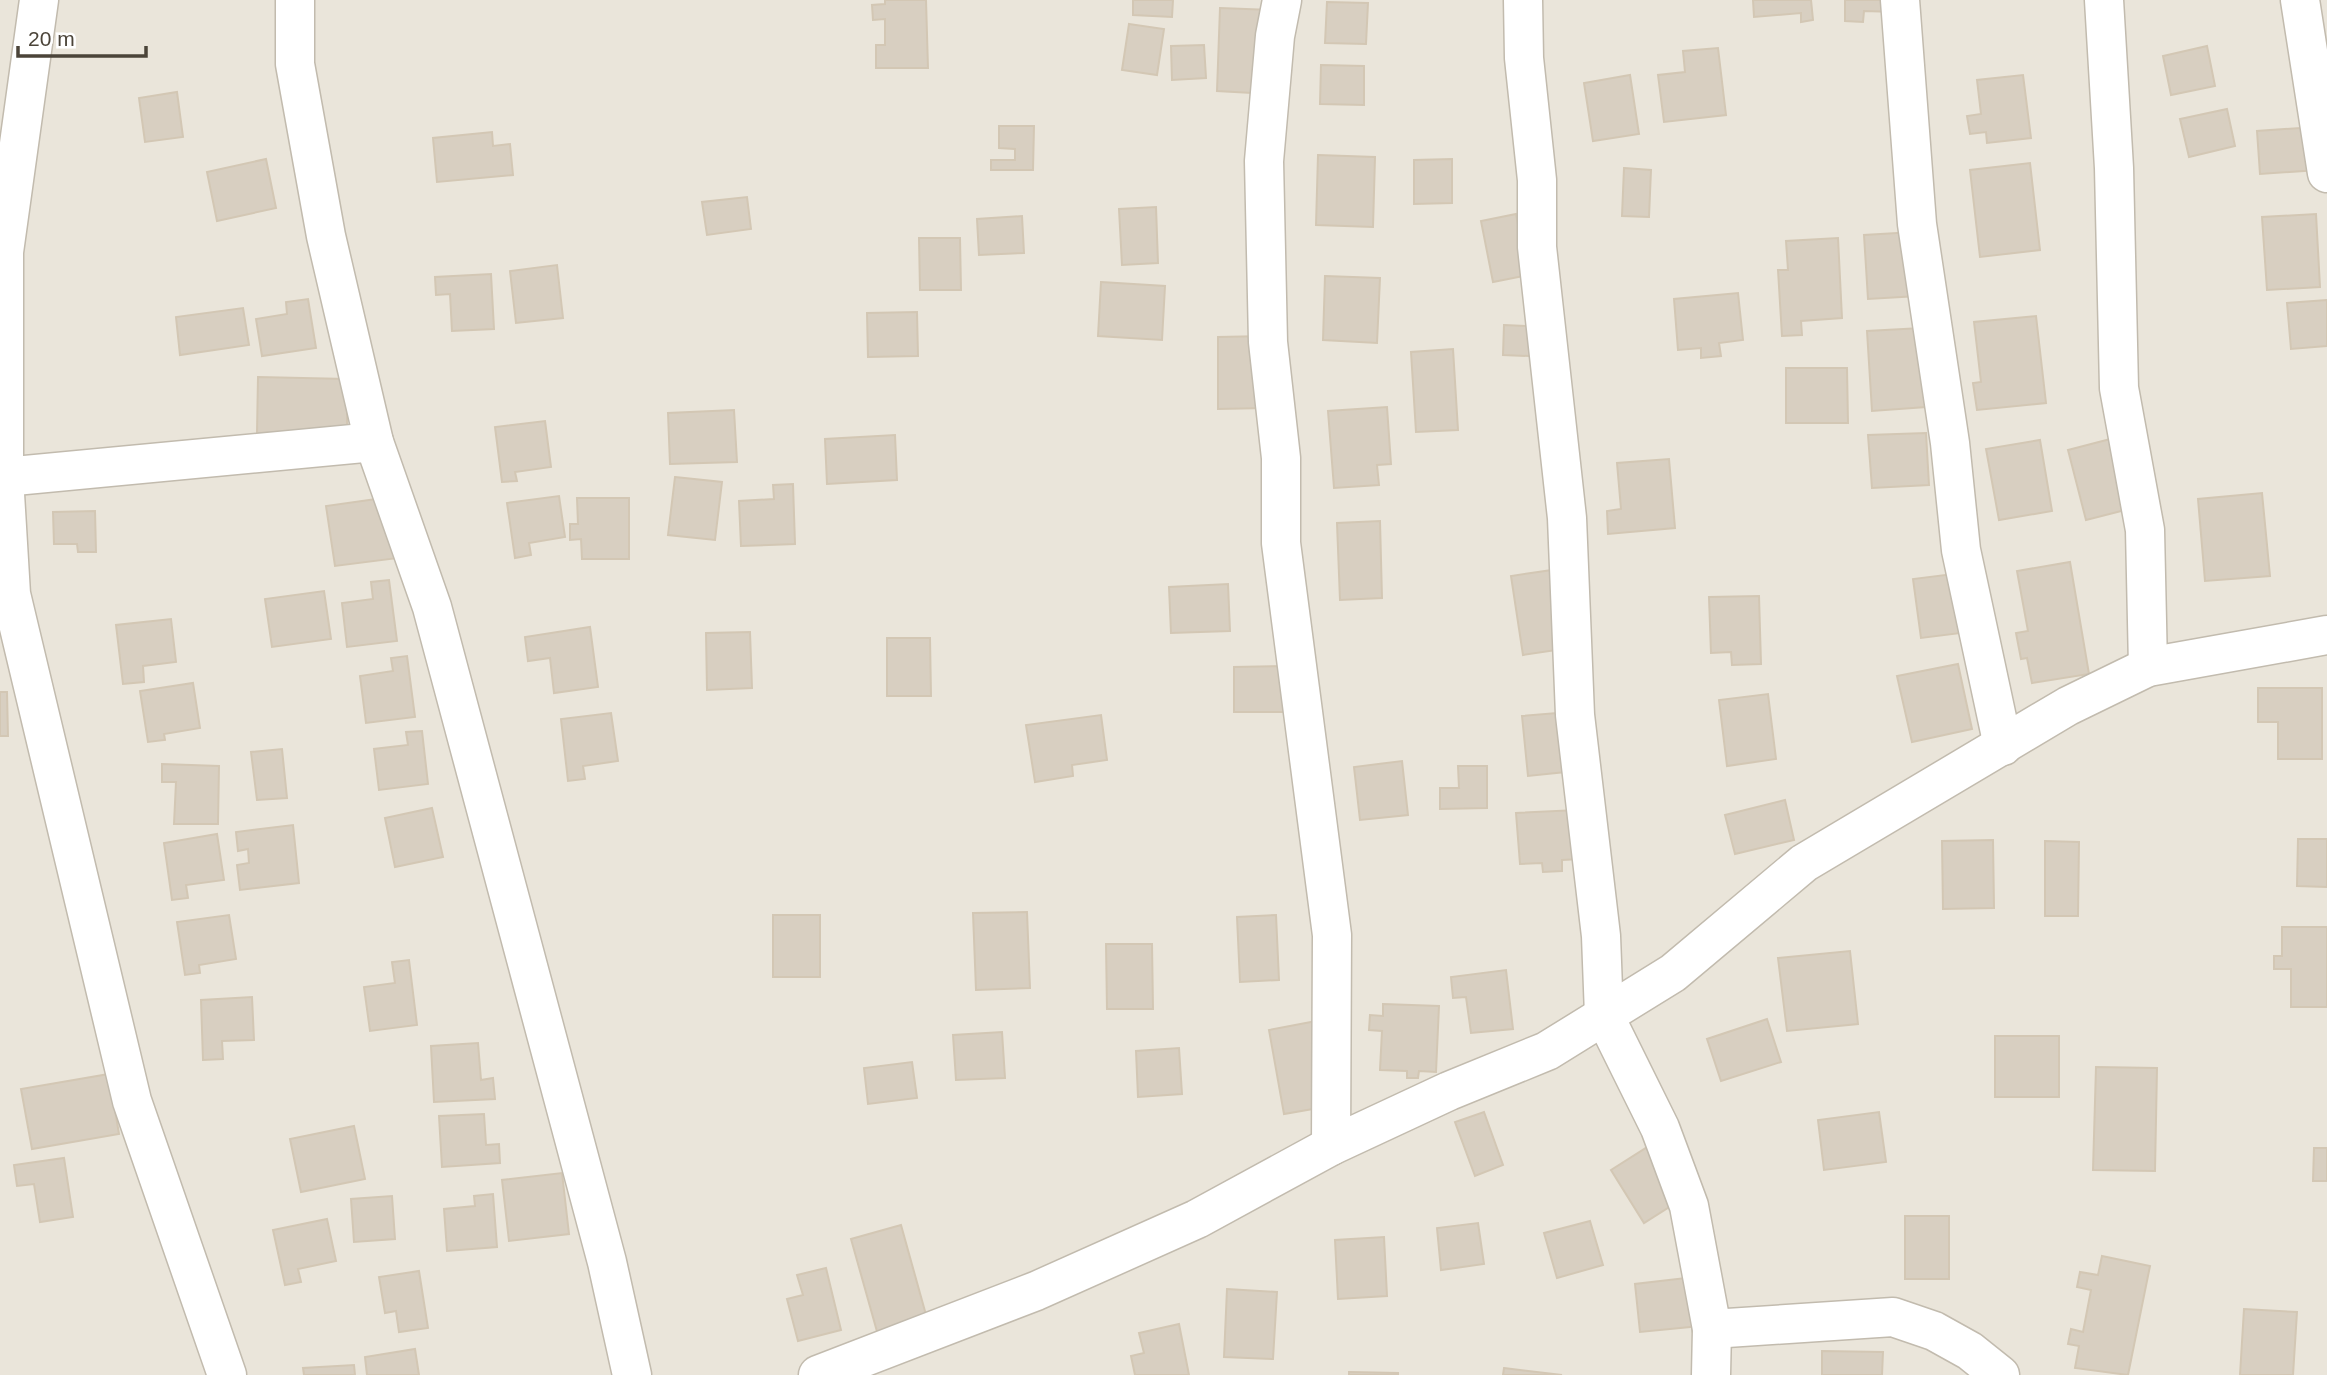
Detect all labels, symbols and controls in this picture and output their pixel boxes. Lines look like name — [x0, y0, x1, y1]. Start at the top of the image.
scale bar — [18, 14, 145, 58]
text: 20 m — [28, 27, 75, 50]

